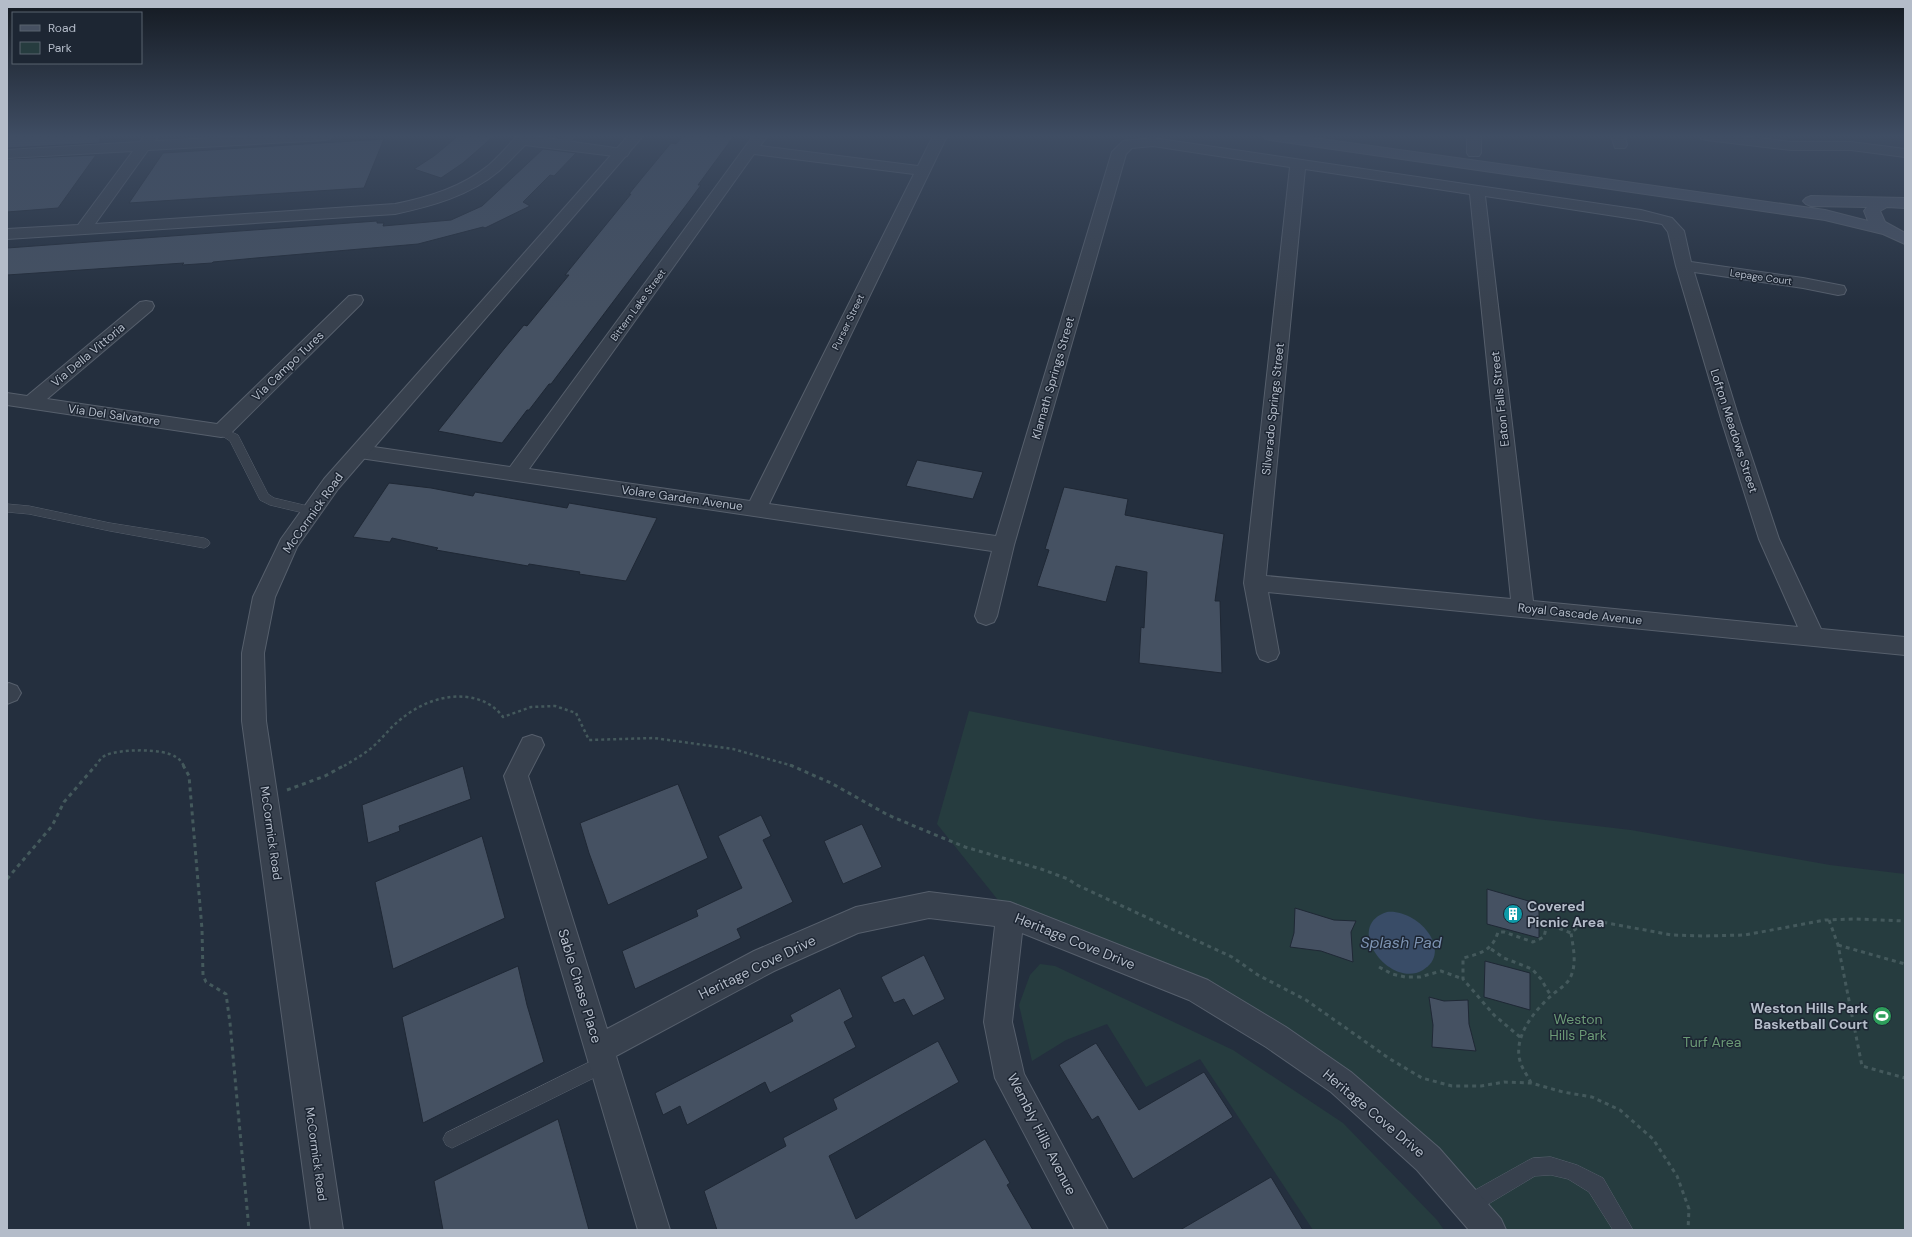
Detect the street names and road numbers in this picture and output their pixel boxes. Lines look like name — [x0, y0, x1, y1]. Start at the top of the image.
street label: Bittern Lake Street — [607, 266, 669, 344]
street label: Lepage Court — [1729, 266, 1793, 288]
street label: Purser Street — [829, 292, 867, 352]
street label: Klamath Springs Street — [1028, 315, 1078, 441]
street label: Via Della Vittoria — [48, 319, 128, 391]
street label: Via Campo Tures — [249, 327, 327, 405]
street label: Silverado Springs Street — [1258, 342, 1288, 476]
street label: Eaton Falls Street — [1487, 350, 1513, 448]
street label: Lofton Meadows Street — [1706, 367, 1762, 495]
street label: Via Del Salvatore — [67, 401, 161, 429]
street label: McCormick Road — [279, 470, 347, 556]
street label: Volare Garden Avenue — [620, 482, 744, 514]
street label: Royal Cascade Avenue — [1517, 600, 1643, 629]
street label: McCormick Road — [256, 785, 286, 881]
street label: Heritage Cove Drive — [1012, 909, 1138, 973]
street label: Sable Chase Place — [554, 927, 606, 1045]
street label: Heritage Cove Drive — [695, 931, 819, 1003]
street label: Heritage Cove Drive — [1319, 1065, 1429, 1161]
street label: Wembly Hills Avenue — [1004, 1070, 1080, 1198]
street label: McCormick Road — [301, 1106, 331, 1202]

